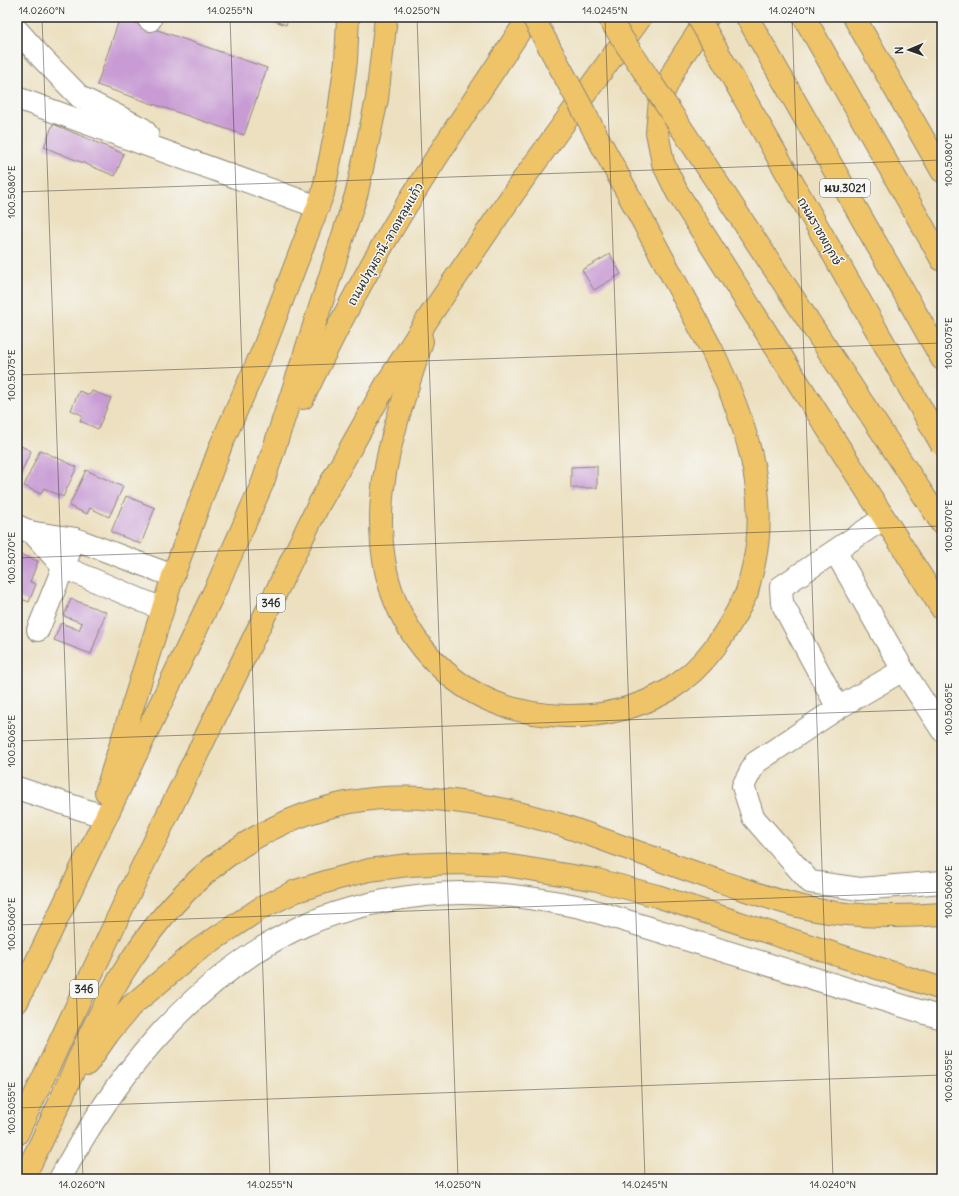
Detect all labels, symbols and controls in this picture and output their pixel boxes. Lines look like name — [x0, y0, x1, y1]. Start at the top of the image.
text: 14.0260°N — [19, 4, 65, 17]
text: 14.0255°N — [207, 4, 253, 17]
text: 14.0250°N — [394, 4, 440, 17]
text: 14.0245°N — [582, 4, 628, 17]
text: 14.0240°N — [769, 4, 815, 17]
north arrow — [889, 30, 929, 70]
text: N — [892, 46, 906, 54]
text: 100.5080°E — [942, 133, 955, 187]
text: 100.5080°E — [5, 165, 18, 219]
road number: นบ.3021 — [820, 179, 870, 197]
street label: ถนนปทุมธานี-ลาดหลุมแก้ว — [344, 180, 428, 309]
street label: ถนนราชพฤกษ์ — [794, 194, 846, 269]
text: 100.5075°E — [942, 317, 955, 369]
text: 100.5075°E — [5, 349, 18, 401]
text: 100.5070°E — [942, 500, 955, 552]
text: 100.5070°E — [5, 532, 18, 584]
road number: 346 — [257, 594, 285, 612]
text: 100.5065°E — [942, 683, 955, 735]
text: 100.5065°E — [5, 715, 18, 767]
text: 100.5060°E — [942, 865, 955, 919]
text: 100.5060°E — [5, 897, 18, 951]
road number: 346 — [70, 980, 98, 998]
text: 100.5055°E — [942, 1050, 955, 1102]
text: 100.5055°E — [5, 1082, 18, 1134]
text: 14.0260°N — [59, 1178, 105, 1191]
text: 14.0255°N — [247, 1178, 293, 1191]
text: 14.0250°N — [435, 1178, 481, 1191]
text: 14.0245°N — [622, 1178, 668, 1191]
text: 14.0240°N — [810, 1178, 856, 1191]

